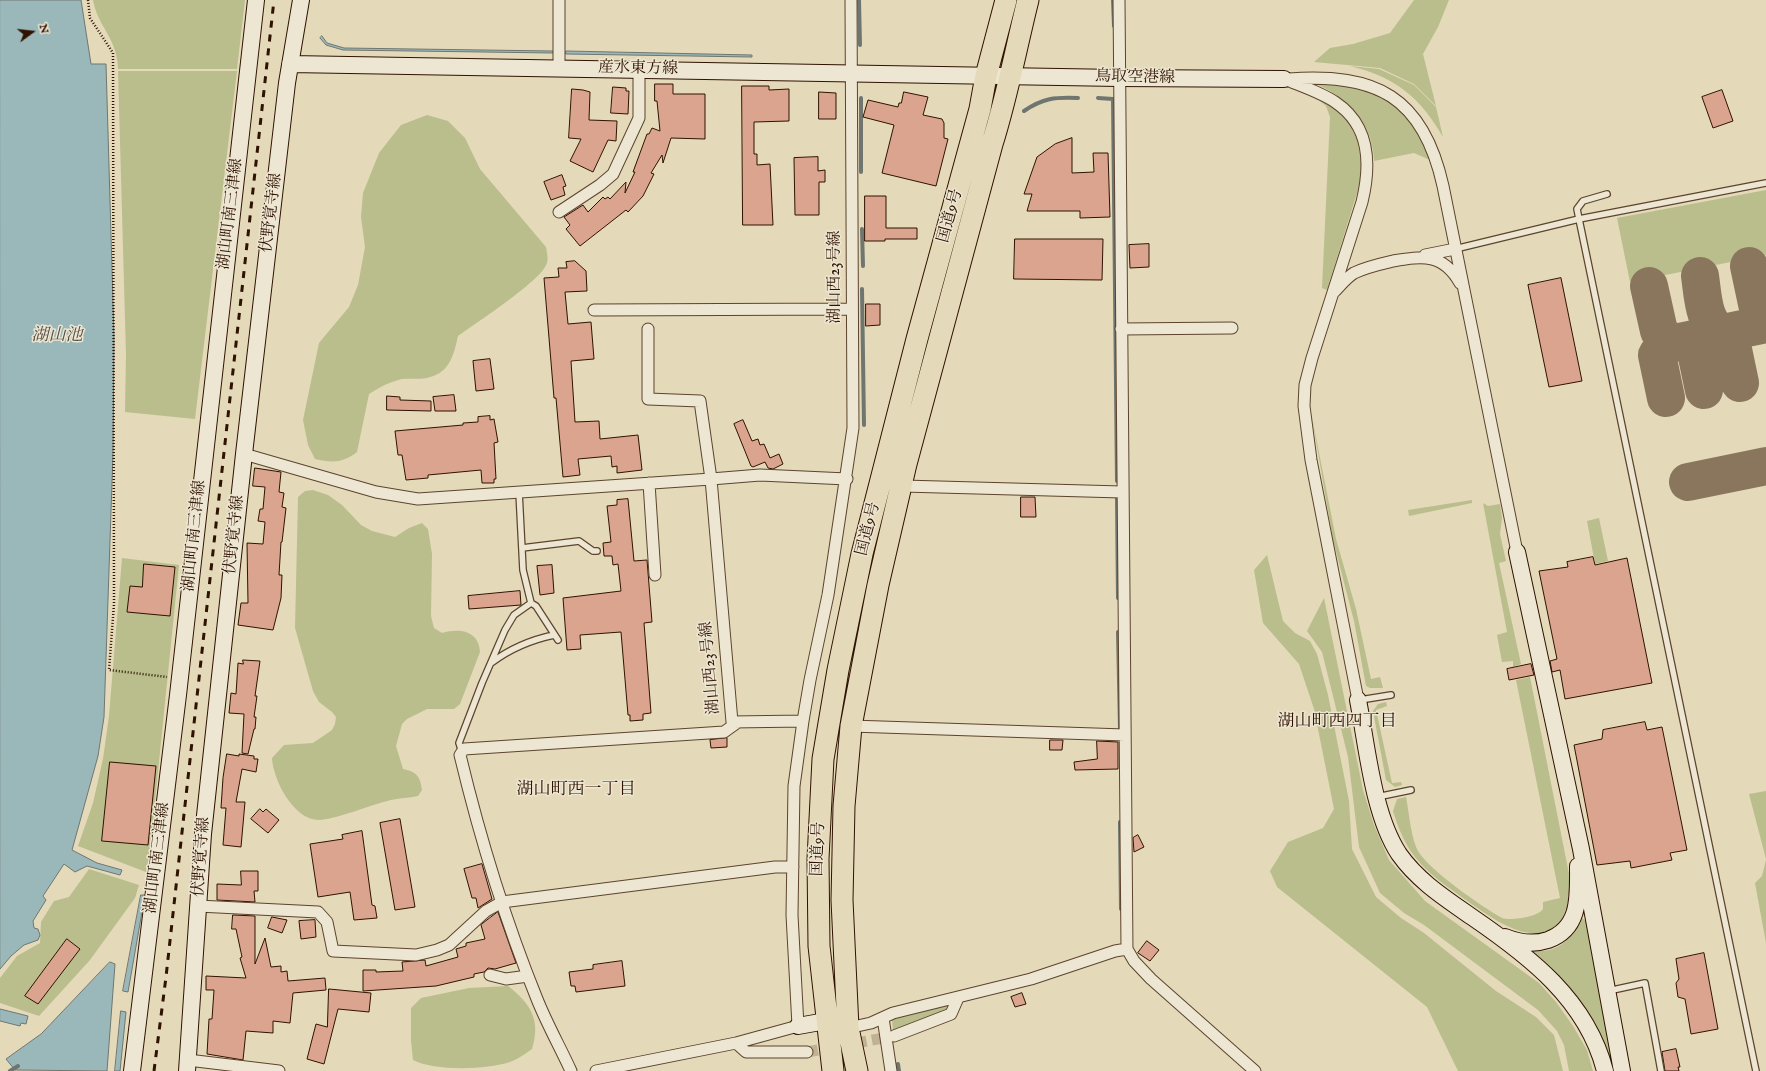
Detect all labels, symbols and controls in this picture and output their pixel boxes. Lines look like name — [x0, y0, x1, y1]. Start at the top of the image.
north arrow — [12, 12, 52, 52]
text: N — [36, 22, 52, 35]
street label: 産水東方線 — [598, 59, 678, 79]
street label: 鳥取空港線 — [1095, 68, 1175, 88]
street label: 湖山町南三津線 — [215, 157, 247, 271]
street label: 伏野覚寺線 — [258, 172, 286, 254]
street label: 国道9号 — [935, 187, 967, 245]
street label: 湖山西23号線 — [826, 230, 846, 324]
water label: 湖山池 — [32, 327, 82, 347]
street label: 湖山町南三津線 — [180, 479, 210, 593]
street label: 伏野覚寺線 — [221, 494, 249, 576]
street label: 国道9号 — [853, 500, 885, 558]
street label: 湖山西23号線 — [697, 621, 725, 715]
district label: 湖山町西四丁目 — [1278, 713, 1396, 733]
district label: 湖山町西一丁目 — [517, 781, 635, 801]
street label: 湖山町南三津線 — [142, 801, 174, 915]
street label: 伏野覚寺線 — [190, 816, 214, 898]
street label: 国道9号 — [808, 821, 830, 877]

